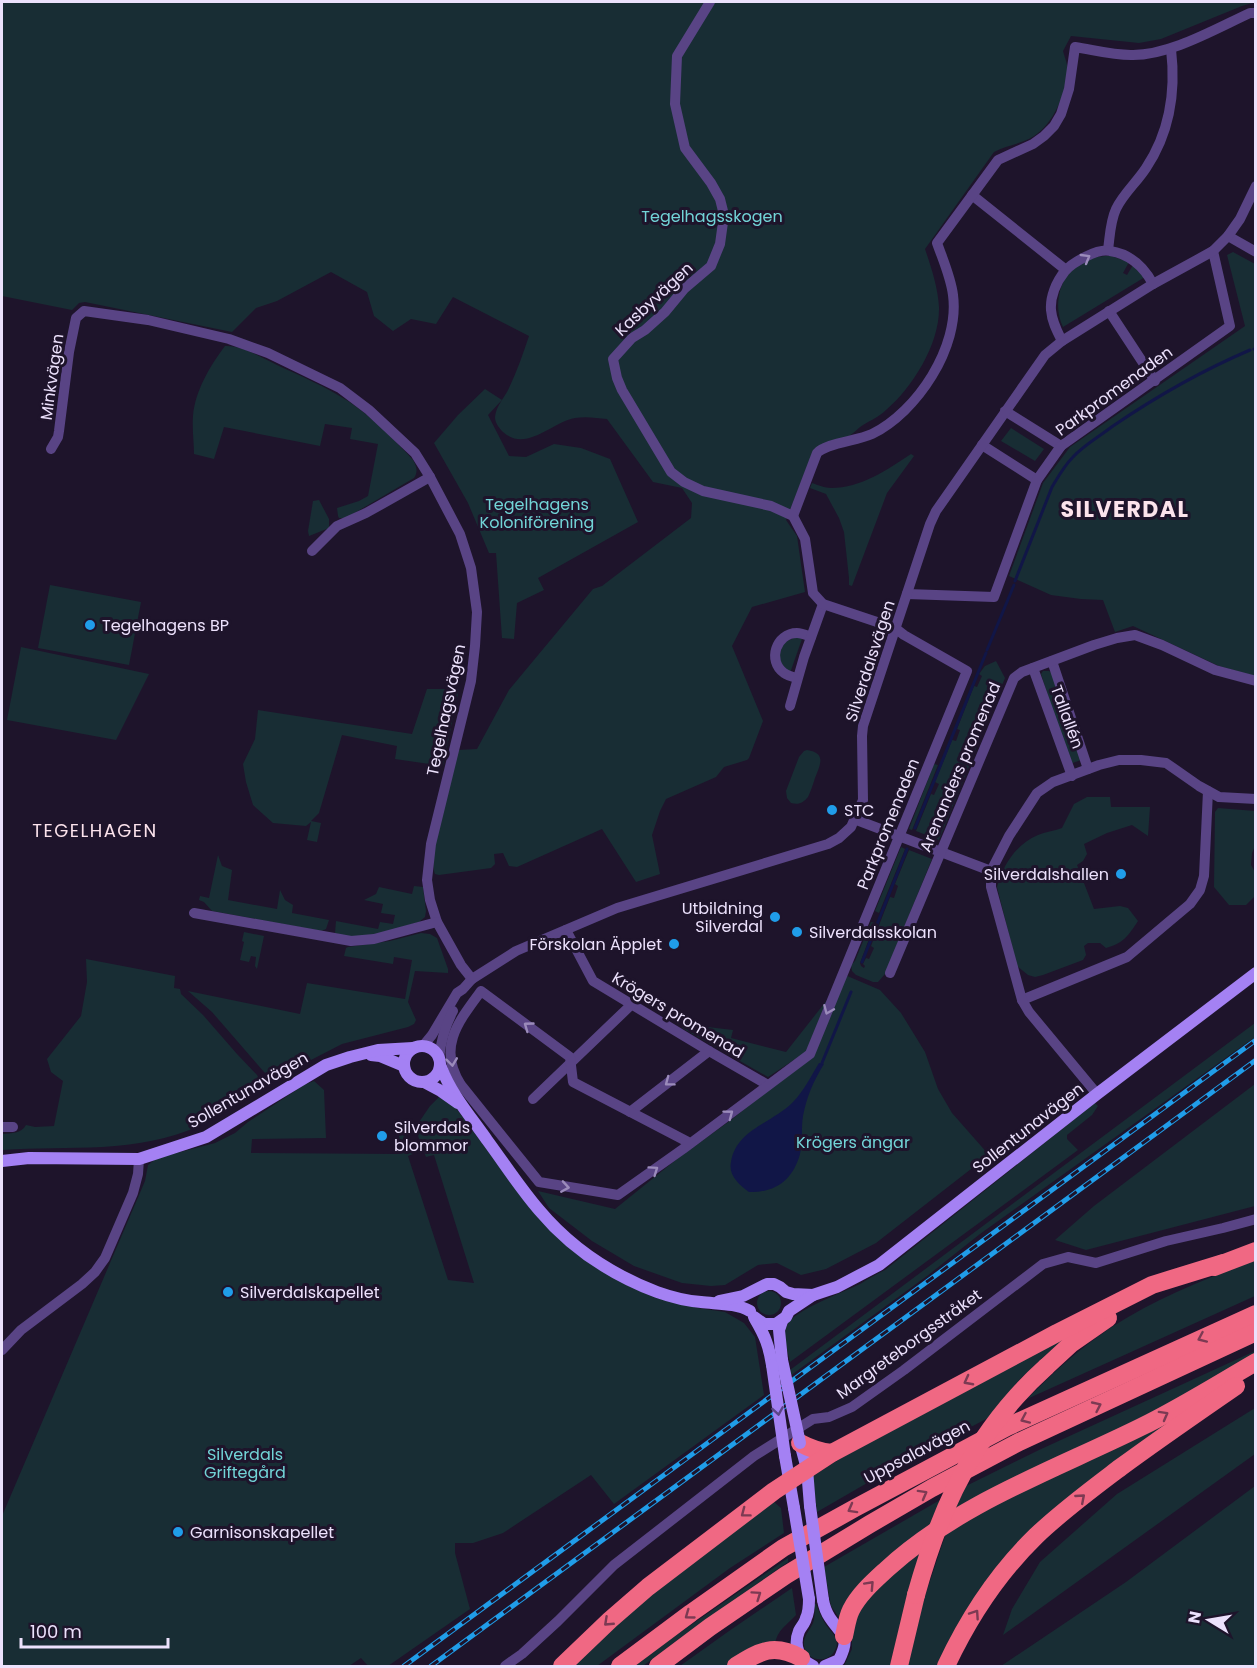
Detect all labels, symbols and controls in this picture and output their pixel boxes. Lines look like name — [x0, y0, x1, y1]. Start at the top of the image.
park label: Tegelhagsskogen — [641, 205, 783, 228]
one-way arrow — [1080, 254, 1090, 265]
street label: Kasbyvägen — [610, 257, 698, 341]
street label: Minkvägen — [35, 332, 69, 422]
street label: Parkpromenaden — [1051, 341, 1177, 441]
park label: Tegelhagens Koloniförening — [480, 493, 594, 534]
district label: SILVERDAL — [1060, 494, 1190, 525]
street label: Silverdalsvägen — [839, 597, 901, 725]
place label: Tegelhagens BP — [102, 614, 229, 637]
marker: Tegelhagens BP — [83, 618, 97, 632]
street label: Tegelhagsvägen — [421, 642, 471, 778]
street label: Arenanders promenad — [914, 678, 1006, 856]
street label: Tallallén — [1045, 682, 1089, 752]
street label: Parkpromenaden — [851, 755, 925, 893]
place label: STC — [844, 799, 874, 822]
marker: STC — [825, 803, 839, 817]
district label: TEGELHAGEN — [32, 818, 158, 843]
place label: Silverdalshallen — [984, 863, 1109, 886]
marker: Silverdalshallen — [1114, 867, 1128, 881]
place label: Utbildning Silverdal — [682, 897, 763, 938]
marker: Utbildning Silverdal — [768, 910, 782, 924]
place label: Silverdalsskolan — [809, 921, 937, 944]
marker: Silverdalsskolan — [790, 925, 804, 939]
place label: Förskolan Äpplet — [530, 933, 662, 956]
marker: Förskolan Äpplet — [667, 937, 681, 951]
street label: Krögers promenad — [608, 966, 748, 1064]
one-way arrow — [823, 1004, 835, 1015]
one-way arrow — [524, 1022, 535, 1033]
street label: Sollentunavägen — [184, 1046, 312, 1134]
one-way arrow — [445, 1057, 458, 1066]
one-way arrow — [665, 1075, 676, 1086]
street label: Sollentunavägen — [968, 1077, 1088, 1179]
one-way arrow — [723, 1111, 734, 1122]
place label: Silverdals blommor — [394, 1116, 470, 1157]
marker: Silverdals blommor — [375, 1129, 389, 1143]
park label: Krögers ängar — [796, 1131, 910, 1154]
one-way arrow — [648, 1166, 659, 1177]
one-way arrow — [561, 1180, 570, 1192]
place label: Silverdalskapellet — [240, 1281, 380, 1304]
street label: Margreteborgsstråket — [832, 1283, 986, 1404]
marker: Silverdalskapellet — [221, 1285, 235, 1299]
one-way arrow — [1198, 1331, 1209, 1343]
one-way arrow — [964, 1374, 975, 1385]
one-way arrow — [1090, 1401, 1101, 1413]
one-way arrow — [772, 1406, 784, 1415]
one-way arrow — [1158, 1410, 1168, 1422]
one-way arrow — [1020, 1411, 1031, 1423]
street label: Uppsalavägen — [860, 1414, 974, 1490]
park label: Silverdals Griftegård — [204, 1443, 286, 1484]
one-way arrow — [917, 1489, 927, 1501]
one-way arrow — [1074, 1494, 1085, 1505]
one-way arrow — [848, 1502, 858, 1513]
one-way arrow — [741, 1505, 752, 1516]
place label: Garnisonskapellet — [190, 1521, 334, 1544]
marker: Garnisonskapellet — [171, 1525, 185, 1539]
one-way arrow — [863, 1582, 874, 1592]
north arrow — [1179, 1590, 1239, 1650]
one-way arrow — [750, 1591, 761, 1602]
one-way arrow — [684, 1608, 695, 1619]
one-way arrow — [967, 1609, 978, 1620]
text: N — [1182, 1609, 1207, 1625]
scale bar — [21, 1611, 168, 1649]
one-way arrow — [604, 1615, 615, 1626]
text: 100 m — [30, 1619, 82, 1644]

